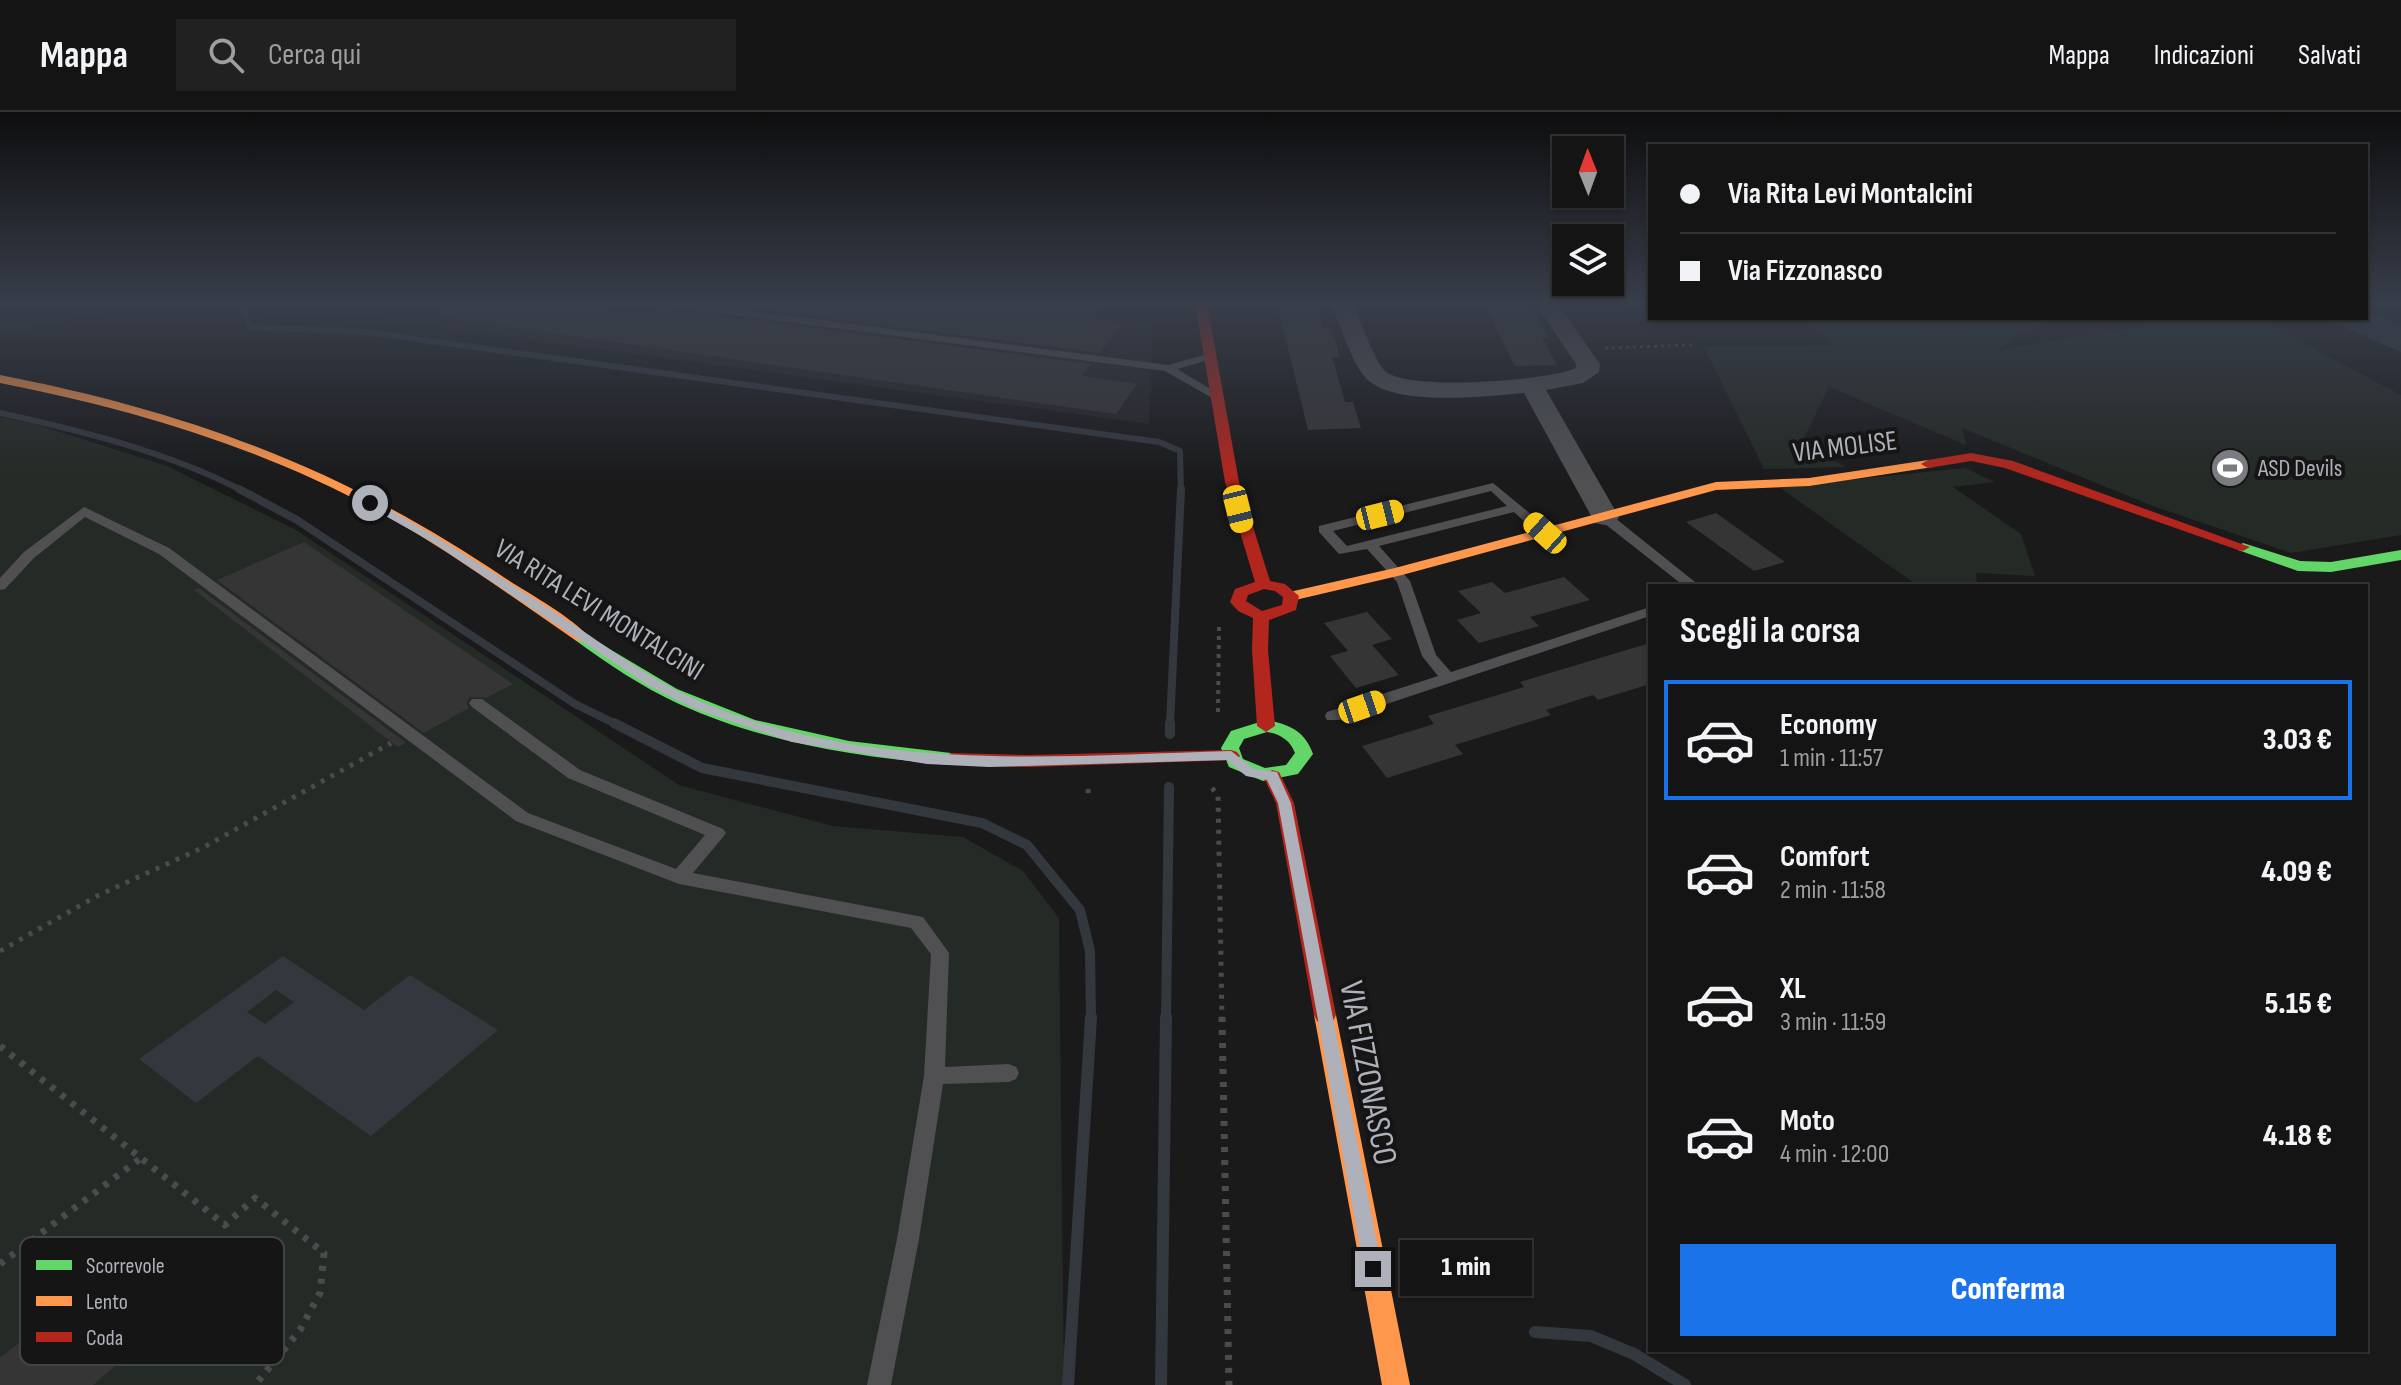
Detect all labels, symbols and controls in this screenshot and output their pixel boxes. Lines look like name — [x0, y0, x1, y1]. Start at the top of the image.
search box — [176, 19, 736, 91]
text: Mappa — [40, 33, 128, 78]
icon: search — [204, 33, 248, 77]
text: Cerca qui — [268, 37, 361, 73]
text: Mappa — [2049, 39, 2110, 72]
text: Indicazioni — [2154, 39, 2254, 72]
text: Salvati — [2298, 39, 2361, 72]
north arrow — [1552, 136, 1624, 208]
map controls — [1552, 136, 1624, 296]
text: Via Rita Levi Montalcini — [1728, 176, 1973, 212]
button: layers — [1552, 224, 1624, 296]
text: Via Fizzonasco — [1728, 253, 1883, 289]
street label: VIA MOLISE — [1791, 424, 1899, 470]
sports icon: ASD Devils — [2209, 447, 2251, 489]
place label: ASD Devils — [2257, 454, 2342, 483]
car — [1221, 483, 1255, 535]
route start — [352, 485, 388, 521]
car — [1354, 498, 1406, 532]
car — [1519, 508, 1571, 558]
street label: VIA RITA LEVI MONTALCINI — [488, 532, 710, 688]
text: Scegli la corsa — [1680, 610, 1860, 653]
car — [1335, 688, 1389, 726]
icon: car — [1684, 704, 1756, 776]
text: Economy — [1780, 707, 1877, 743]
text: 3.03 € — [2263, 722, 2332, 758]
text: 1 min · 11:57 — [1780, 743, 1883, 774]
icon: car — [1684, 836, 1756, 908]
text: Comfort — [1780, 839, 1870, 875]
text: 4.09 € — [2261, 854, 2332, 890]
text: 2 min · 11:58 — [1780, 875, 1886, 906]
icon: car — [1684, 968, 1756, 1040]
text: XL — [1780, 971, 1806, 1007]
street label: VIA FIZZONASCO — [1330, 978, 1406, 1168]
text: 5.15 € — [2265, 986, 2332, 1022]
text: 3 min · 11:59 — [1780, 1007, 1886, 1038]
icon: car — [1684, 1100, 1756, 1172]
text: Moto — [1780, 1103, 1835, 1139]
text: 4.18 € — [2263, 1118, 2332, 1154]
text: 4 min · 12:00 — [1780, 1139, 1889, 1170]
legend — [20, 1237, 284, 1365]
callout: 1 min — [1401, 1241, 1533, 1297]
button: Conferma — [1680, 1244, 2336, 1336]
route end — [1355, 1251, 1391, 1287]
text: 1 min — [1441, 1252, 1491, 1283]
text: Scorrevole — [86, 1253, 165, 1280]
text: Lento — [86, 1289, 128, 1316]
text: Coda — [86, 1325, 123, 1352]

